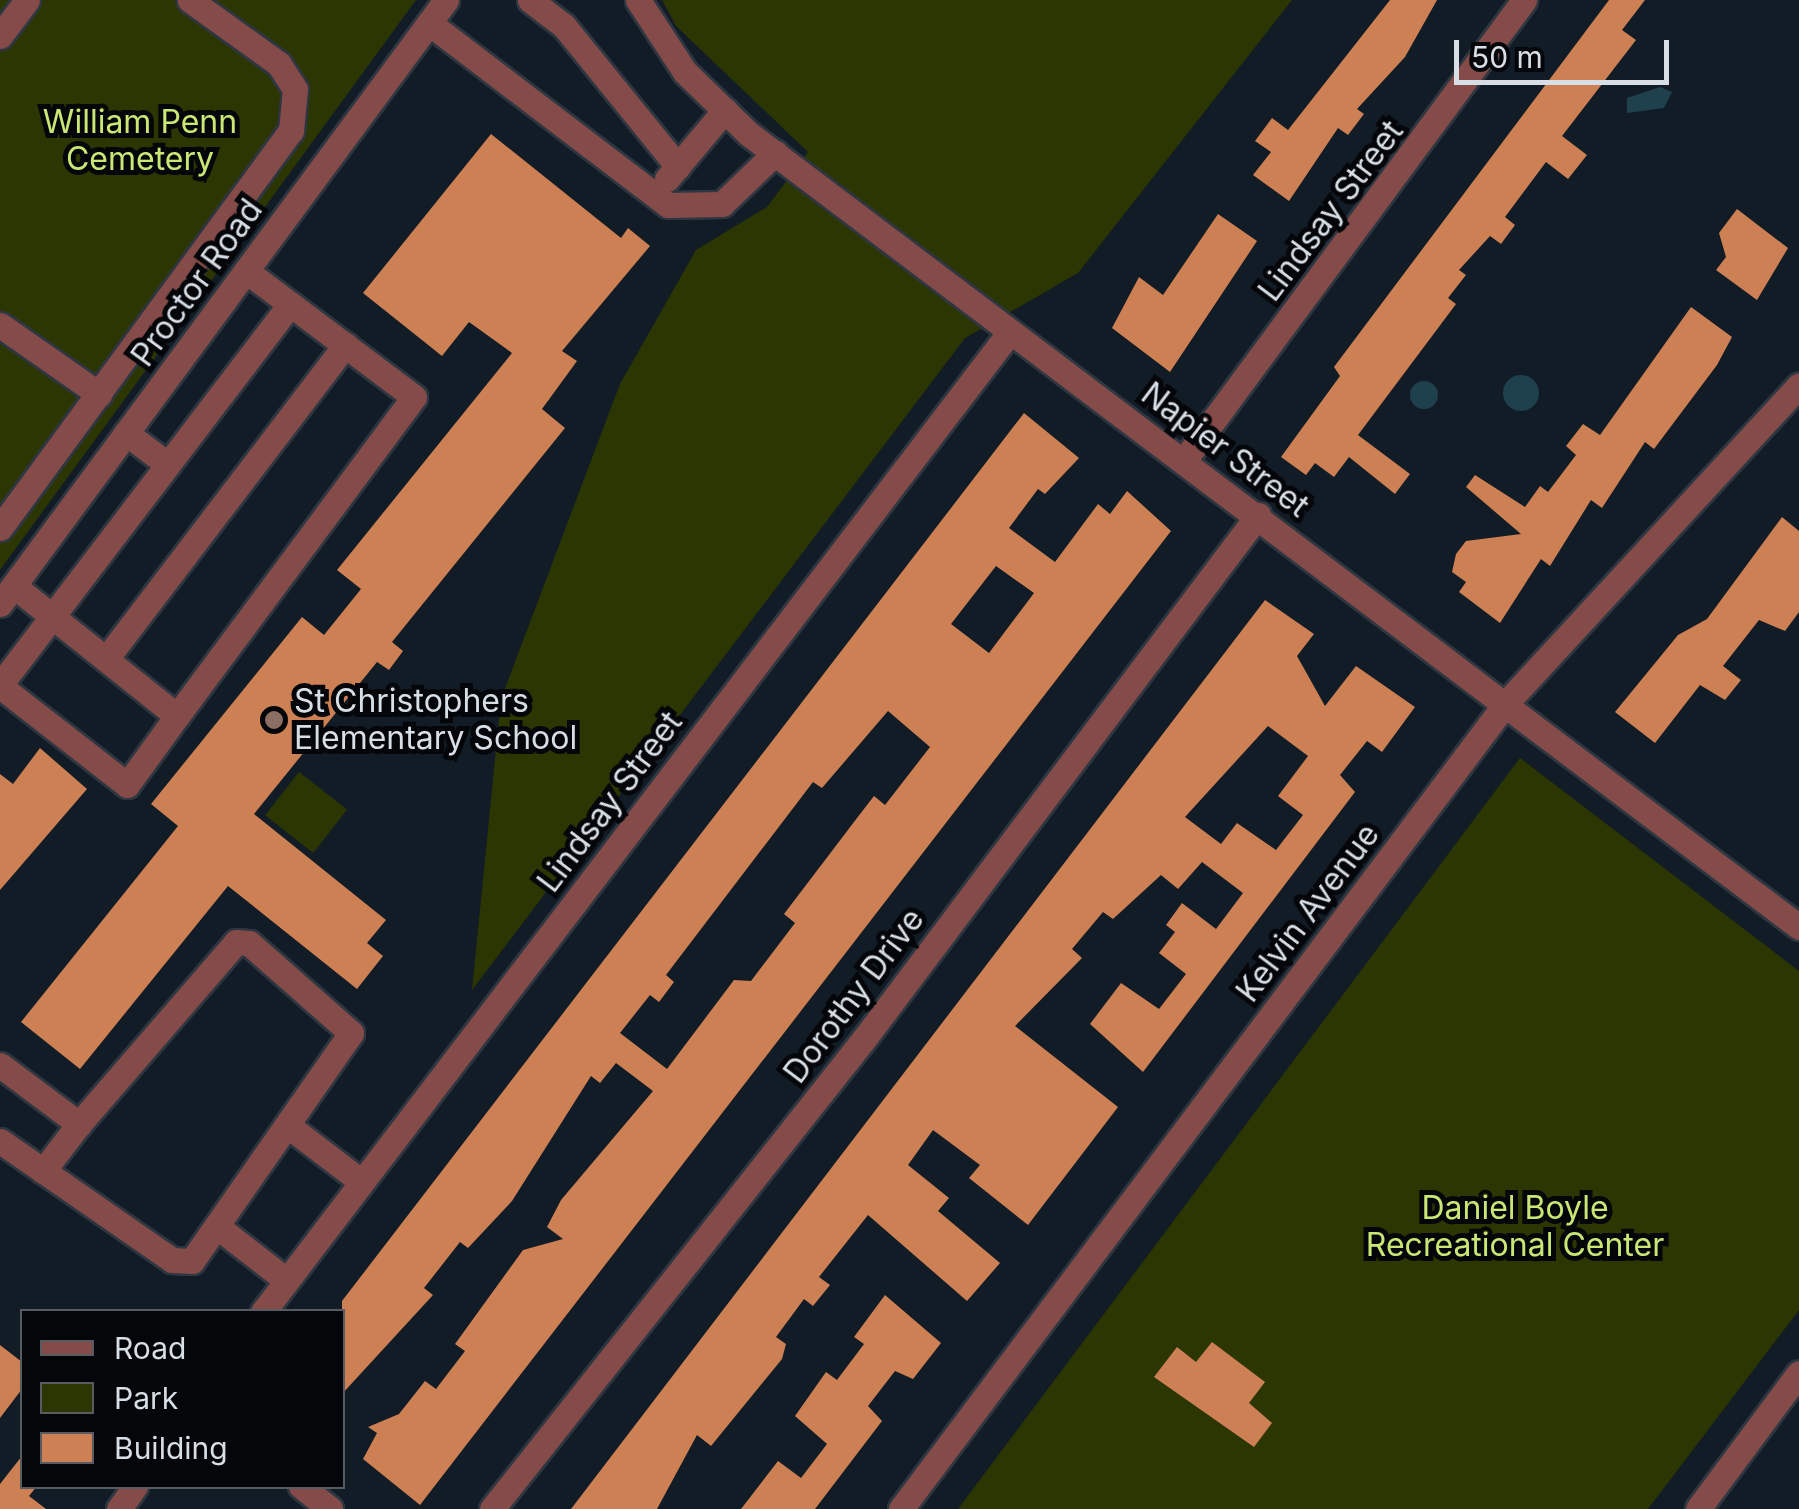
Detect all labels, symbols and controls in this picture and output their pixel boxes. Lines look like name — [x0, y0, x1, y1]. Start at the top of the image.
scale bar — [1459, 20, 1674, 82]
text: 50 m — [1471, 39, 1543, 75]
park label: William Penn Cemetery — [43, 104, 237, 179]
street label: Lindsay Street — [1251, 113, 1411, 309]
street label: Proctor Road — [124, 192, 270, 374]
street label: Napier Street — [1134, 375, 1316, 525]
place label: St Christophers Elementary School — [294, 683, 577, 758]
street label: Lindsay Street — [530, 704, 690, 900]
marker: St Christophers Elementary School — [263, 709, 285, 731]
street label: Kelvin Avenue — [1229, 816, 1387, 1010]
street label: Dorothy Drive — [776, 901, 932, 1091]
park label: Daniel Boyle Recreational Center — [1366, 1190, 1664, 1265]
legend — [20, 1309, 345, 1489]
text: Road — [114, 1330, 186, 1366]
text: Park — [114, 1380, 178, 1416]
text: Building — [114, 1430, 228, 1466]

